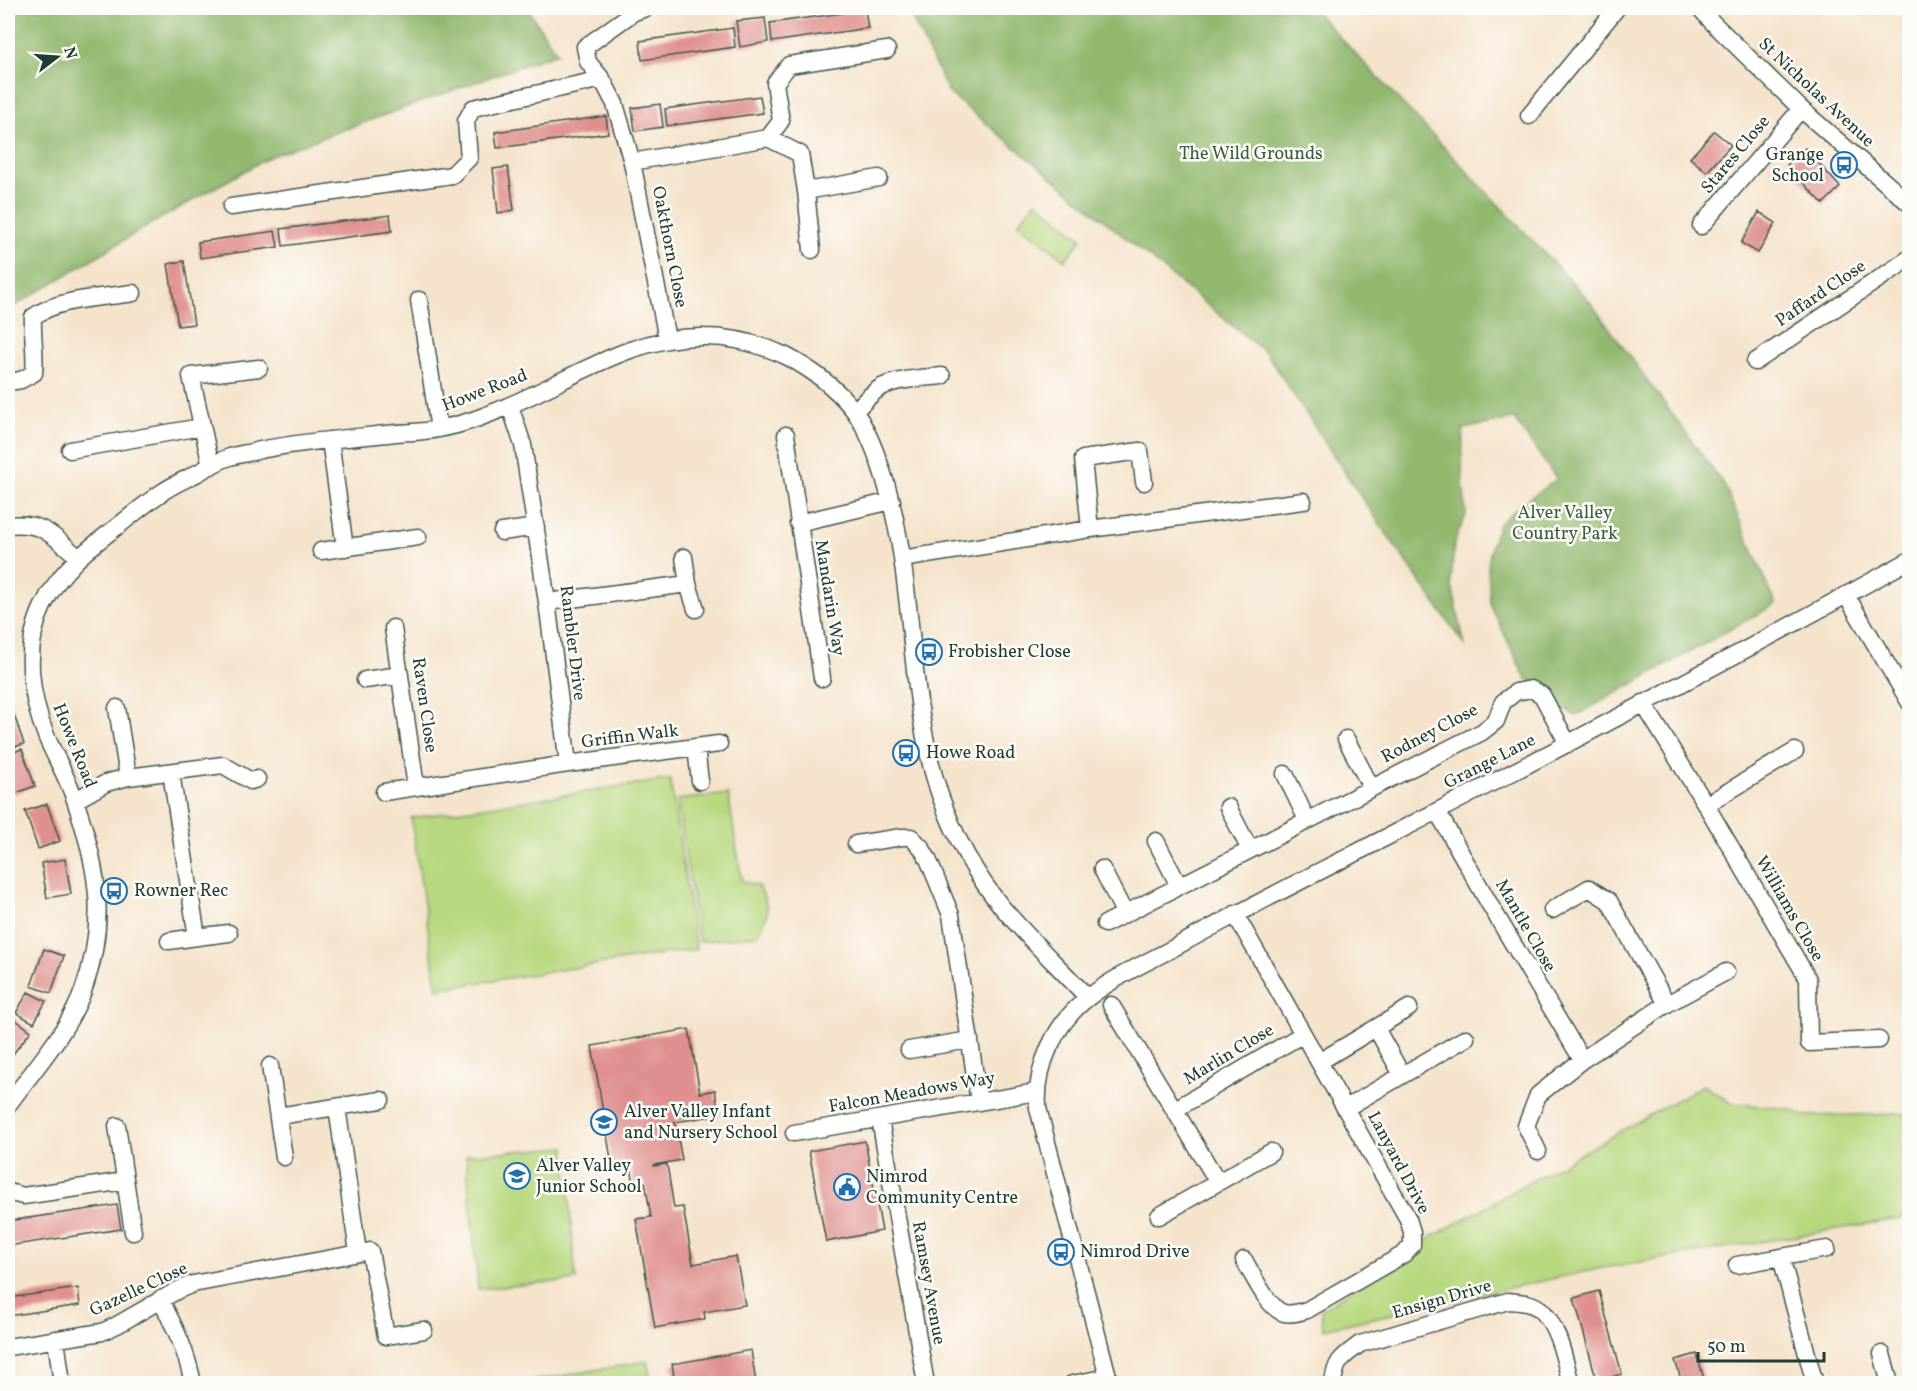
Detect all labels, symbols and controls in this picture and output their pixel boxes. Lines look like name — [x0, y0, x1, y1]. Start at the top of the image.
north arrow — [27, 27, 87, 87]
street label: St Nicholas Avenue — [1752, 32, 1880, 154]
text: N — [57, 44, 82, 62]
street label: Stares Close — [1696, 110, 1776, 200]
park label: The Wild Grounds — [1179, 142, 1323, 167]
place label: Grange School — [1766, 143, 1824, 189]
bus stop icon: Grange School — [1829, 150, 1859, 180]
street label: Oakthorn Close — [645, 184, 693, 310]
street label: Paffard Close — [1771, 254, 1871, 334]
street label: Howe Road — [439, 363, 531, 419]
park label: Alver Valley Country Park — [1512, 501, 1618, 547]
street label: Mandarin Way — [807, 538, 851, 658]
street label: Rambler Drive — [553, 584, 591, 702]
bus stop icon: Frobisher Close — [914, 637, 944, 667]
place label: Frobisher Close — [948, 640, 1071, 665]
street label: Raven Close — [405, 656, 443, 754]
street label: Rodney Close — [1377, 698, 1483, 770]
street label: Howe Road — [46, 700, 102, 792]
street label: Griffin Walk — [580, 719, 680, 755]
street label: Grange Lane — [1440, 728, 1540, 796]
bus stop icon: Howe Road — [891, 738, 921, 768]
place label: Howe Road — [926, 741, 1015, 766]
street label: Williams Close — [1749, 852, 1829, 966]
street label: Mantle Close — [1488, 875, 1562, 977]
bus stop icon: Rowner Rec — [99, 876, 129, 906]
place label: Rowner Rec — [134, 879, 228, 904]
street label: Marlin Close — [1179, 1018, 1279, 1092]
street label: Falcon Meadows Way — [827, 1066, 997, 1120]
place label: Alver Valley Infant and Nursery School — [624, 1100, 778, 1146]
school or university icon: Alver Valley Infant and Nursery School — [589, 1107, 619, 1137]
street label: Lanyard Drive — [1360, 1107, 1436, 1219]
place label: Alver Valley Junior School — [536, 1154, 642, 1200]
school or university icon: Alver Valley Junior School — [502, 1161, 532, 1191]
place label: Nimrod Community Centre — [866, 1165, 1018, 1211]
public building icon: Nimrod Community Centre — [832, 1172, 862, 1202]
street label: Ramsey Avenue — [905, 1219, 951, 1347]
bus stop icon: Nimrod Drive — [1046, 1237, 1076, 1267]
place label: Nimrod Drive — [1080, 1240, 1190, 1265]
street label: Gazelle Close — [86, 1256, 192, 1324]
street label: Ensign Drive — [1389, 1274, 1495, 1326]
scale bar — [1698, 1325, 1824, 1363]
text: 50 m — [1707, 1335, 1746, 1360]

